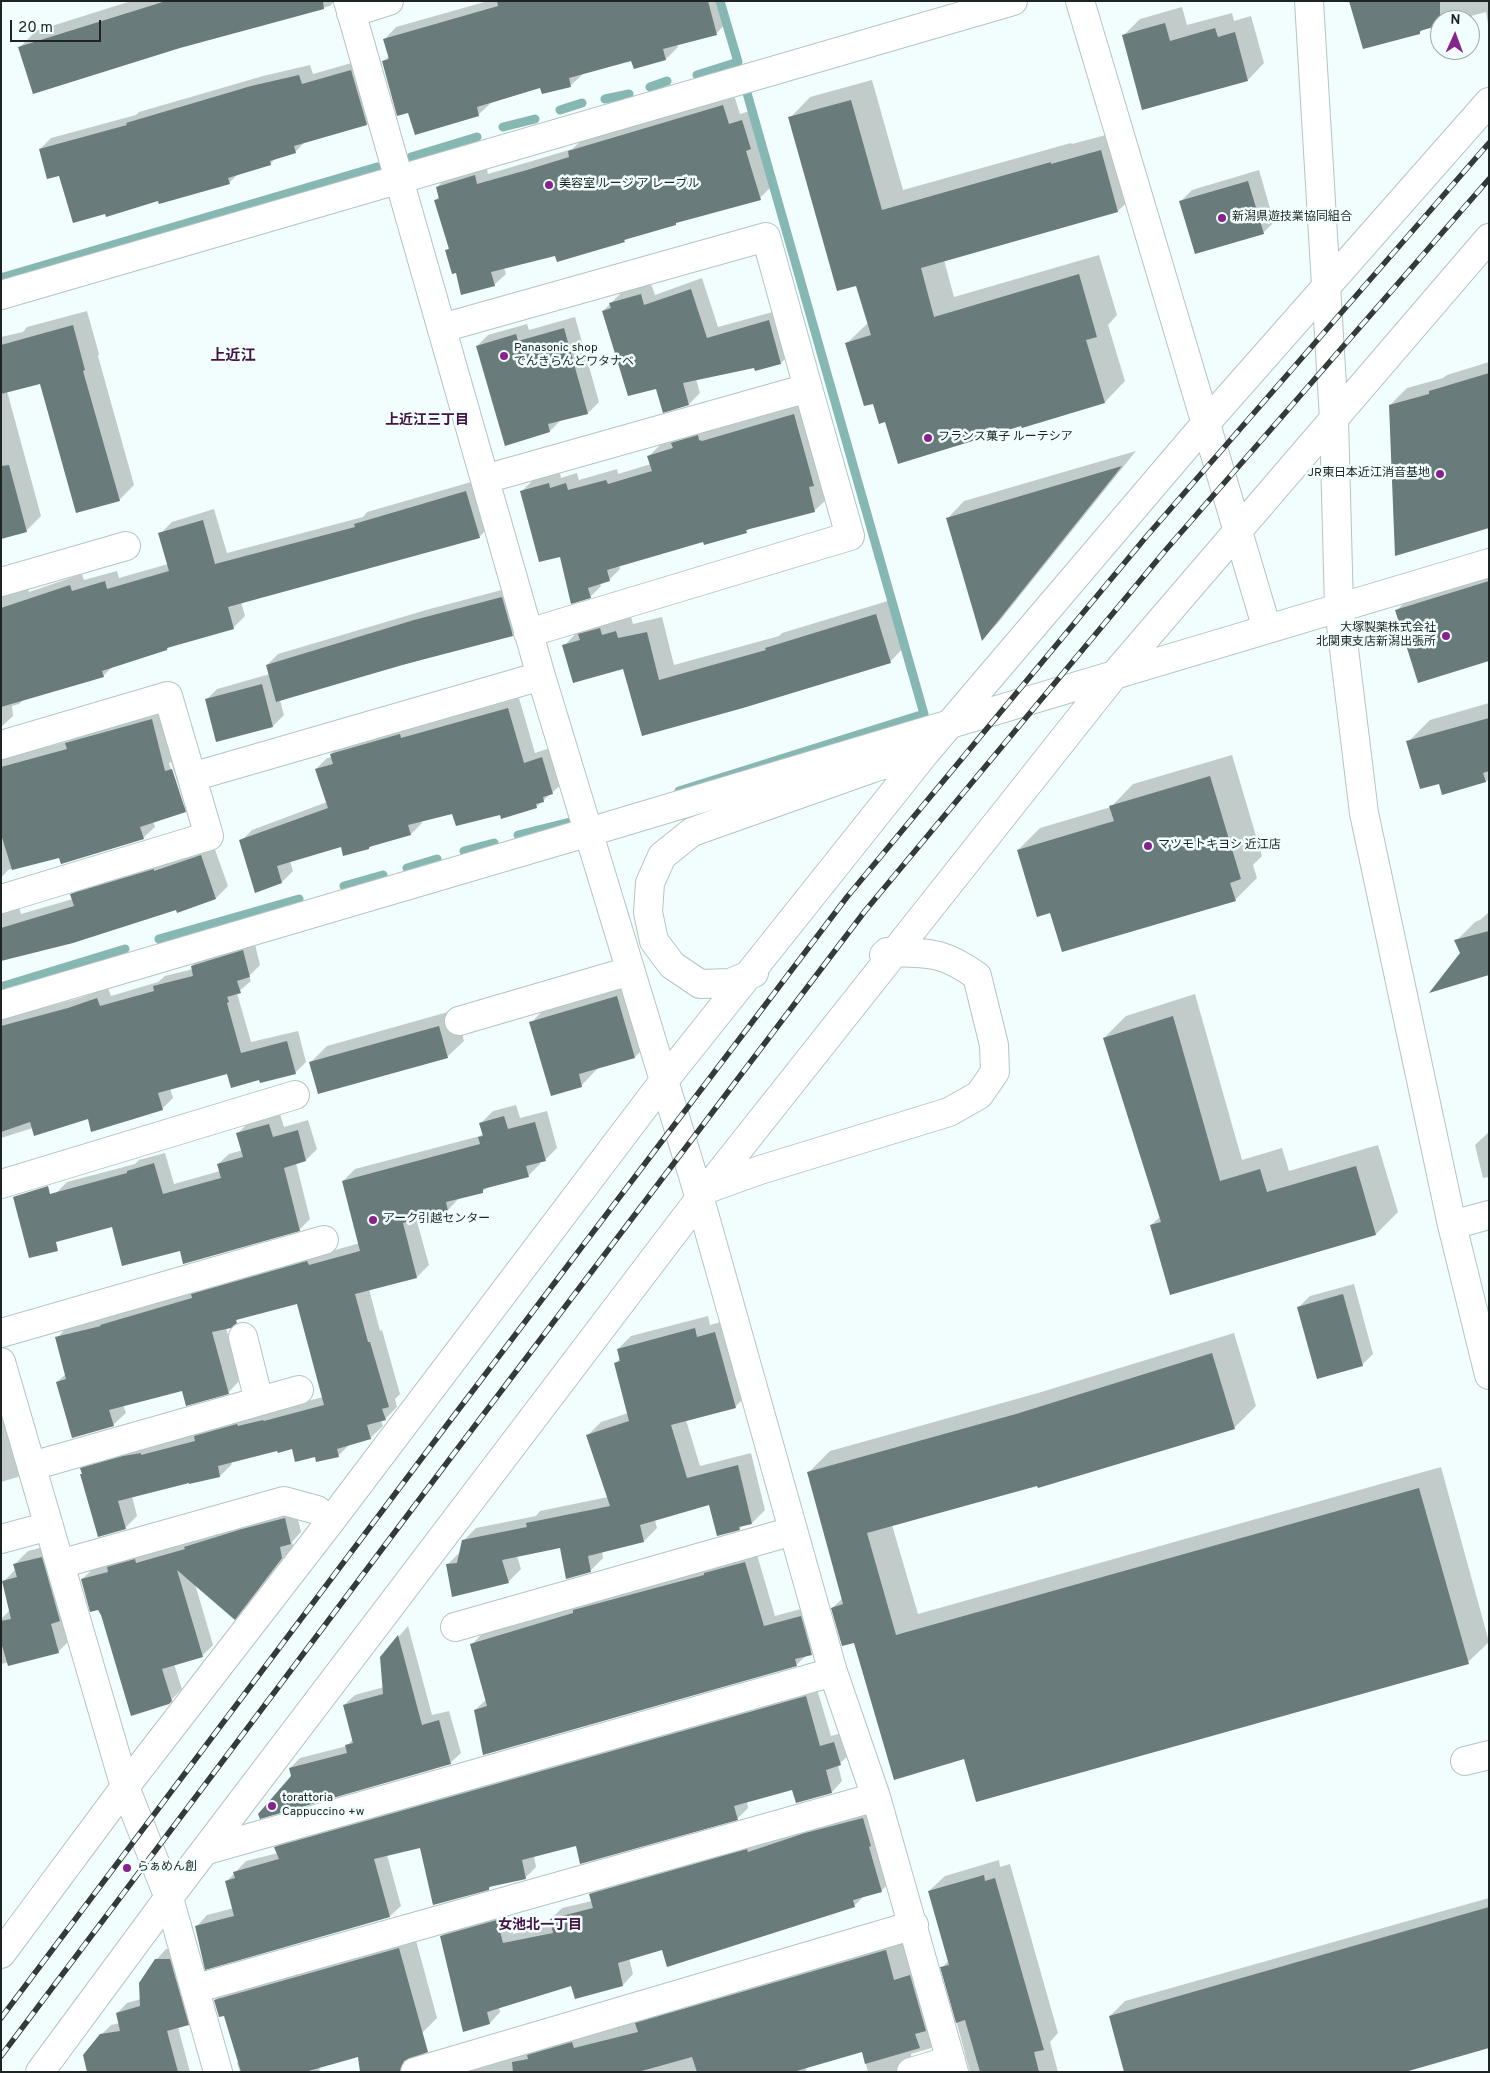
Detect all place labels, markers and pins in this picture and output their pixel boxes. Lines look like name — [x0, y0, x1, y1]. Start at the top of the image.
place label: 美容室 ルージ ア レーブル — [559, 178, 699, 192]
marker: 美容室 ルージ ア レーブル — [543, 179, 555, 191]
place label: 新潟県遊技業協同組合 — [1232, 211, 1352, 225]
marker: 新潟県遊技業協同組合 — [1216, 212, 1228, 224]
place label: Panasonic shop でんきらんどワタナベ — [514, 342, 634, 370]
marker: Panasonic shop でんきらんどワタナベ — [498, 350, 510, 362]
place label: フランス菓子 ルーテシア — [938, 431, 1073, 445]
marker: フランス菓子 ルーテシア — [922, 432, 934, 444]
place label: JR東日本近江消音基地 — [1307, 467, 1430, 481]
marker: JR東日本近江消音基地 — [1434, 468, 1446, 480]
place label: 大塚製薬株式会社 北関東支店新潟出張所 — [1316, 622, 1436, 650]
marker: 大塚製薬株式会社 北関東支店新潟出張所 — [1440, 630, 1452, 642]
place label: マツモトキヨシ 近江店 — [1158, 839, 1281, 853]
marker: マツモトキヨシ 近江店 — [1142, 840, 1154, 852]
place label: アーク引越センター — [383, 1213, 490, 1227]
marker: アーク引越センター — [367, 1214, 379, 1226]
place label: torattoria Cappuccino +w — [282, 1792, 364, 1820]
marker: torattoria Cappuccino +w — [266, 1800, 278, 1812]
place label: らぁめん創 — [137, 1861, 197, 1875]
marker: らぁめん創 — [121, 1862, 133, 1874]

